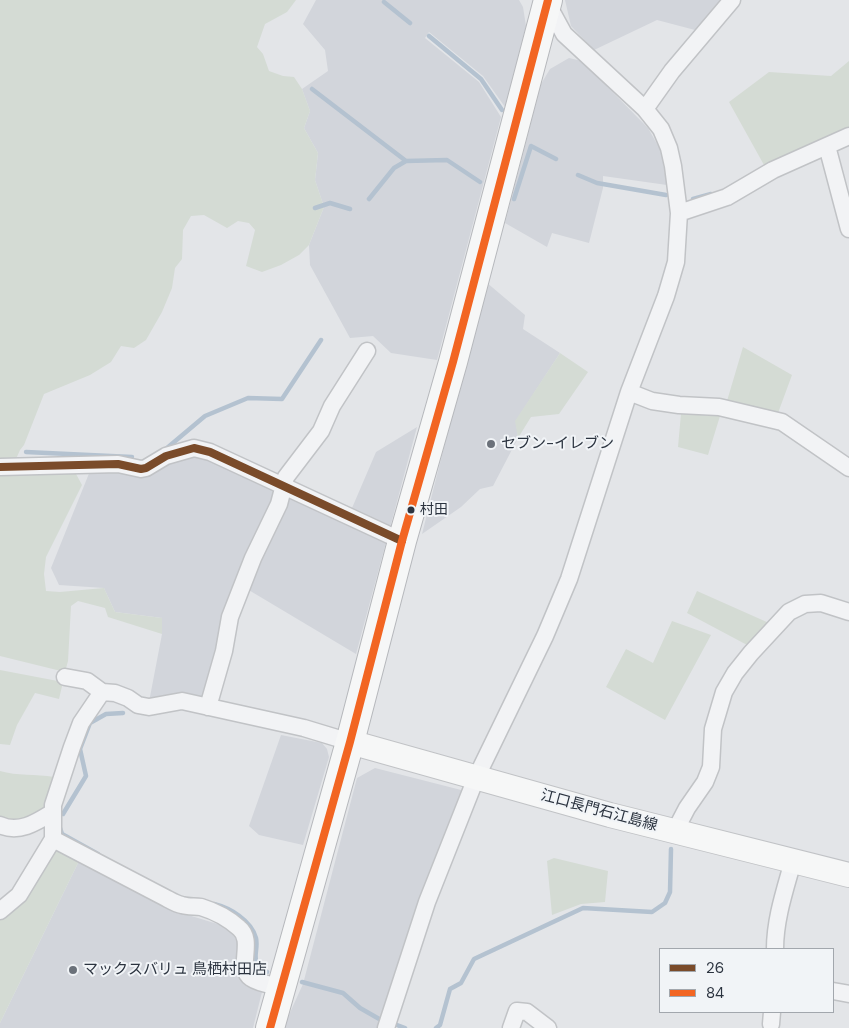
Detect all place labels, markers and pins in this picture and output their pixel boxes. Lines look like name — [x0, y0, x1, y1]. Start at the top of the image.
place label: セブン-イレブン — [501, 435, 614, 453]
marker: セブン-イレブン — [485, 438, 497, 450]
place label: 村田 — [420, 502, 448, 518]
marker: 村田 — [406, 505, 416, 515]
place label: マックスバリュ 鳥栖村田店 — [83, 961, 267, 979]
marker: マックスバリュ 鳥栖村田店 — [67, 964, 79, 976]

